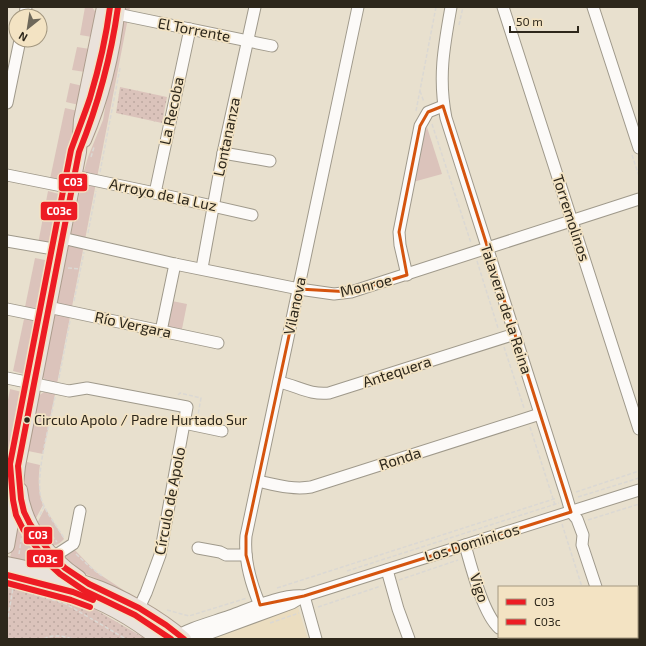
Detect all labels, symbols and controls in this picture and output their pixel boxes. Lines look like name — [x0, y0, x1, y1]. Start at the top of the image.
north arrow — [8, 8, 48, 48]
scale bar — [510, 8, 578, 34]
street label: El Torrente — [156, 13, 232, 45]
text: 50 m — [516, 14, 543, 28]
text: N — [16, 29, 29, 45]
street label: La Recoba — [155, 75, 187, 146]
street label: Lontananza — [209, 96, 243, 178]
street label: Torremolinos — [549, 172, 594, 263]
line badge: C03 — [58, 173, 88, 192]
street label: Arroyo de la Luz — [108, 174, 219, 214]
text: C03 — [63, 175, 83, 188]
line badge: C03c — [40, 201, 78, 221]
text: C03c — [46, 204, 72, 217]
street label: Talavera de la Reina — [477, 241, 536, 376]
street label: Monroe — [338, 270, 394, 300]
street label: Vilanova — [279, 275, 309, 336]
street label: Río Vergara — [93, 307, 173, 341]
street label: Antequera — [360, 351, 433, 391]
place label: Circulo Apolo / Padre Hurtado Sur — [34, 411, 248, 428]
marker: Circulo Apolo / Padre Hurtado Sur — [22, 415, 32, 425]
street label: Ronda — [376, 443, 423, 473]
street label: Círculo de Apolo — [150, 445, 188, 556]
street label: Los Dominicos — [422, 519, 521, 565]
line badge: C03 — [23, 526, 53, 545]
text: C03 — [28, 528, 48, 541]
line badge: C03c — [26, 549, 64, 568]
text: C03c — [32, 552, 58, 565]
street label: Vigo — [467, 571, 493, 605]
legend — [498, 586, 638, 638]
text: C03 — [534, 594, 555, 608]
text: C03c — [534, 614, 561, 628]

